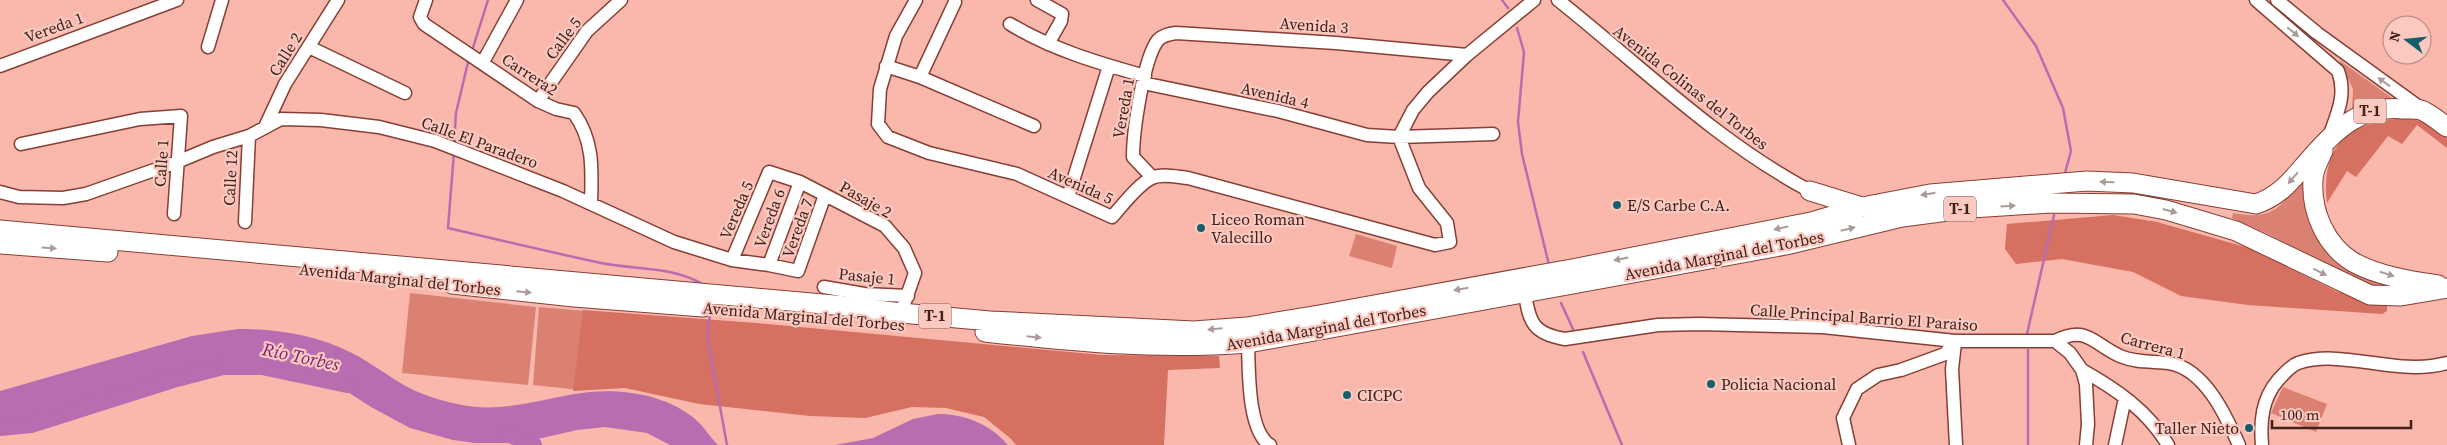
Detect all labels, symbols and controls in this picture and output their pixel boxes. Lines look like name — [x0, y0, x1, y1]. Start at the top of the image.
street label: Vereda 1 — [21, 6, 87, 48]
street label: Calle 5 — [540, 12, 586, 64]
street label: Avenida 3 — [1279, 12, 1349, 38]
north arrow — [2382, 15, 2432, 65]
street label: Avenida Colinas del Torbes — [1609, 20, 1773, 155]
one-way arrow — [2286, 27, 2299, 38]
street label: Calle 2 — [263, 28, 307, 80]
text: N — [2383, 29, 2406, 44]
street label: Carrera2 — [498, 48, 562, 100]
street label: Vereda 1 — [1107, 76, 1139, 140]
street label: Avenida 4 — [1239, 77, 1311, 113]
one-way arrow — [2377, 77, 2391, 87]
road number: T-1 — [2354, 98, 2386, 124]
street label: Calle El Paradero — [419, 111, 542, 173]
street label: Calle 1 — [148, 138, 174, 188]
street label: Calle 12 — [218, 150, 242, 206]
street label: Avenida 5 — [1045, 161, 1117, 209]
one-way arrow — [2287, 172, 2299, 184]
street label: Pasaje 2 — [836, 175, 896, 223]
street label: Vereda 5 — [714, 177, 758, 243]
one-way arrow — [2099, 178, 2115, 186]
street label: Vereda 6 — [748, 185, 790, 251]
one-way arrow — [1919, 191, 1935, 199]
place label: E/S Carbe C.A. — [1627, 194, 1730, 216]
street label: Vereda 7 — [776, 195, 818, 261]
road number: T-1 — [1944, 196, 1976, 222]
marker: E/S Carbe C.A. — [1611, 199, 1623, 211]
one-way arrow — [2000, 201, 2016, 209]
one-way arrow — [2162, 207, 2177, 215]
place label: Liceo Roman Valecillo — [1211, 208, 1305, 248]
marker: Liceo Roman Valecillo — [1195, 222, 1207, 234]
one-way arrow — [1773, 224, 1788, 232]
street label: Avenida Marginal del Torbes — [1623, 225, 1826, 285]
one-way arrow — [1840, 225, 1855, 233]
one-way arrow — [41, 244, 57, 252]
one-way arrow — [1613, 255, 1629, 263]
street label: Avenida Marginal del Torbes — [298, 257, 502, 301]
street label: Pasaje 1 — [838, 262, 896, 290]
one-way arrow — [2313, 268, 2327, 276]
one-way arrow — [2380, 270, 2395, 278]
one-way arrow — [1454, 285, 1469, 293]
one-way arrow — [516, 289, 532, 297]
street label: Avenida Marginal del Torbes — [702, 296, 906, 336]
street label: Calle Principal Barrio El Paraiso — [1749, 298, 1979, 336]
street label: Avenida Marginal del Torbes — [1224, 299, 1428, 355]
road number: T-1 — [919, 304, 951, 328]
one-way arrow — [1206, 326, 1222, 334]
street label: Carrera 1 — [2118, 326, 2188, 364]
one-way arrow — [1027, 334, 1043, 342]
water label: Río Torbes — [259, 336, 342, 377]
place label: Policia Nacional — [1721, 373, 1837, 395]
marker: Policia Nacional — [1705, 378, 1717, 390]
place label: CICPC — [1357, 384, 1402, 406]
marker: CICPC — [1341, 389, 1353, 401]
scale bar — [2272, 398, 2411, 430]
text: 100 m — [2280, 404, 2320, 425]
place label: Taller Nieto — [2155, 417, 2239, 439]
marker: Taller Nieto — [2243, 422, 2255, 434]

